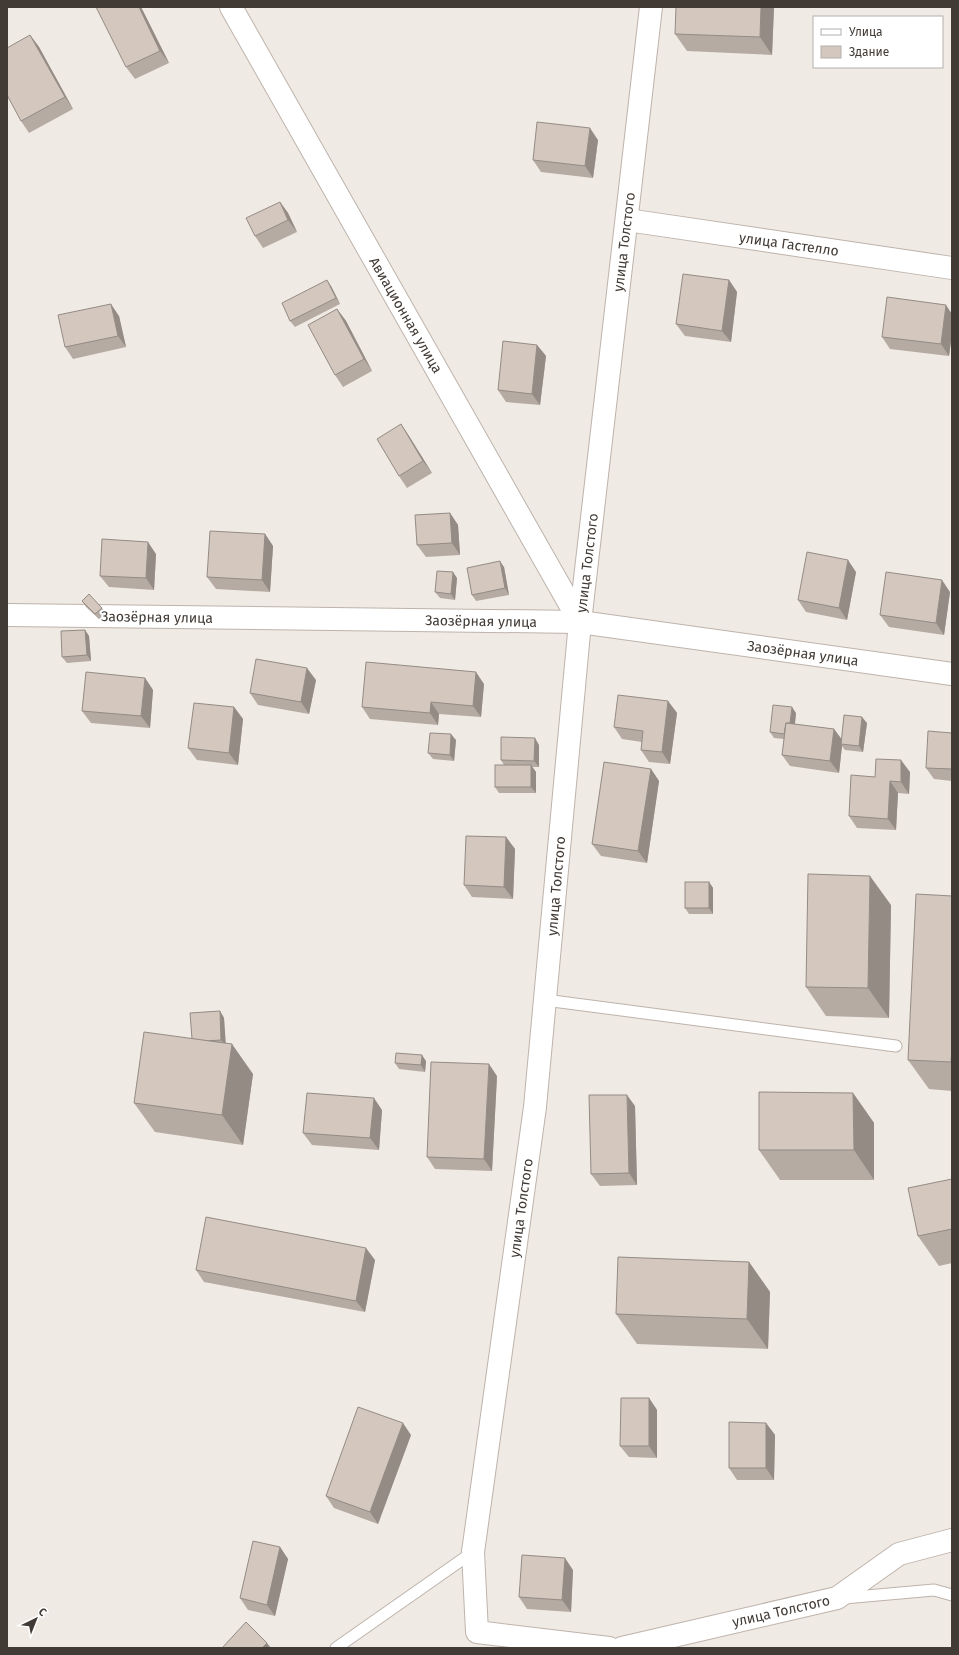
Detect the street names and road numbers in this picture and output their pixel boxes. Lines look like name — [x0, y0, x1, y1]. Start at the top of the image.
street label: улица Толстого — [610, 191, 639, 293]
street label: улица Гастелло — [738, 229, 840, 260]
street label: Авиационная улица — [365, 254, 446, 376]
street label: улица Толстого — [573, 512, 602, 614]
street label: Заозёрная улица — [101, 608, 213, 627]
street label: Заозёрная улица — [425, 612, 537, 631]
street label: Заозёрная улица — [746, 637, 860, 670]
street label: улица Толстого — [544, 836, 569, 937]
street label: улица Толстого — [506, 1157, 537, 1259]
street label: улица Толстого — [731, 1592, 832, 1631]

